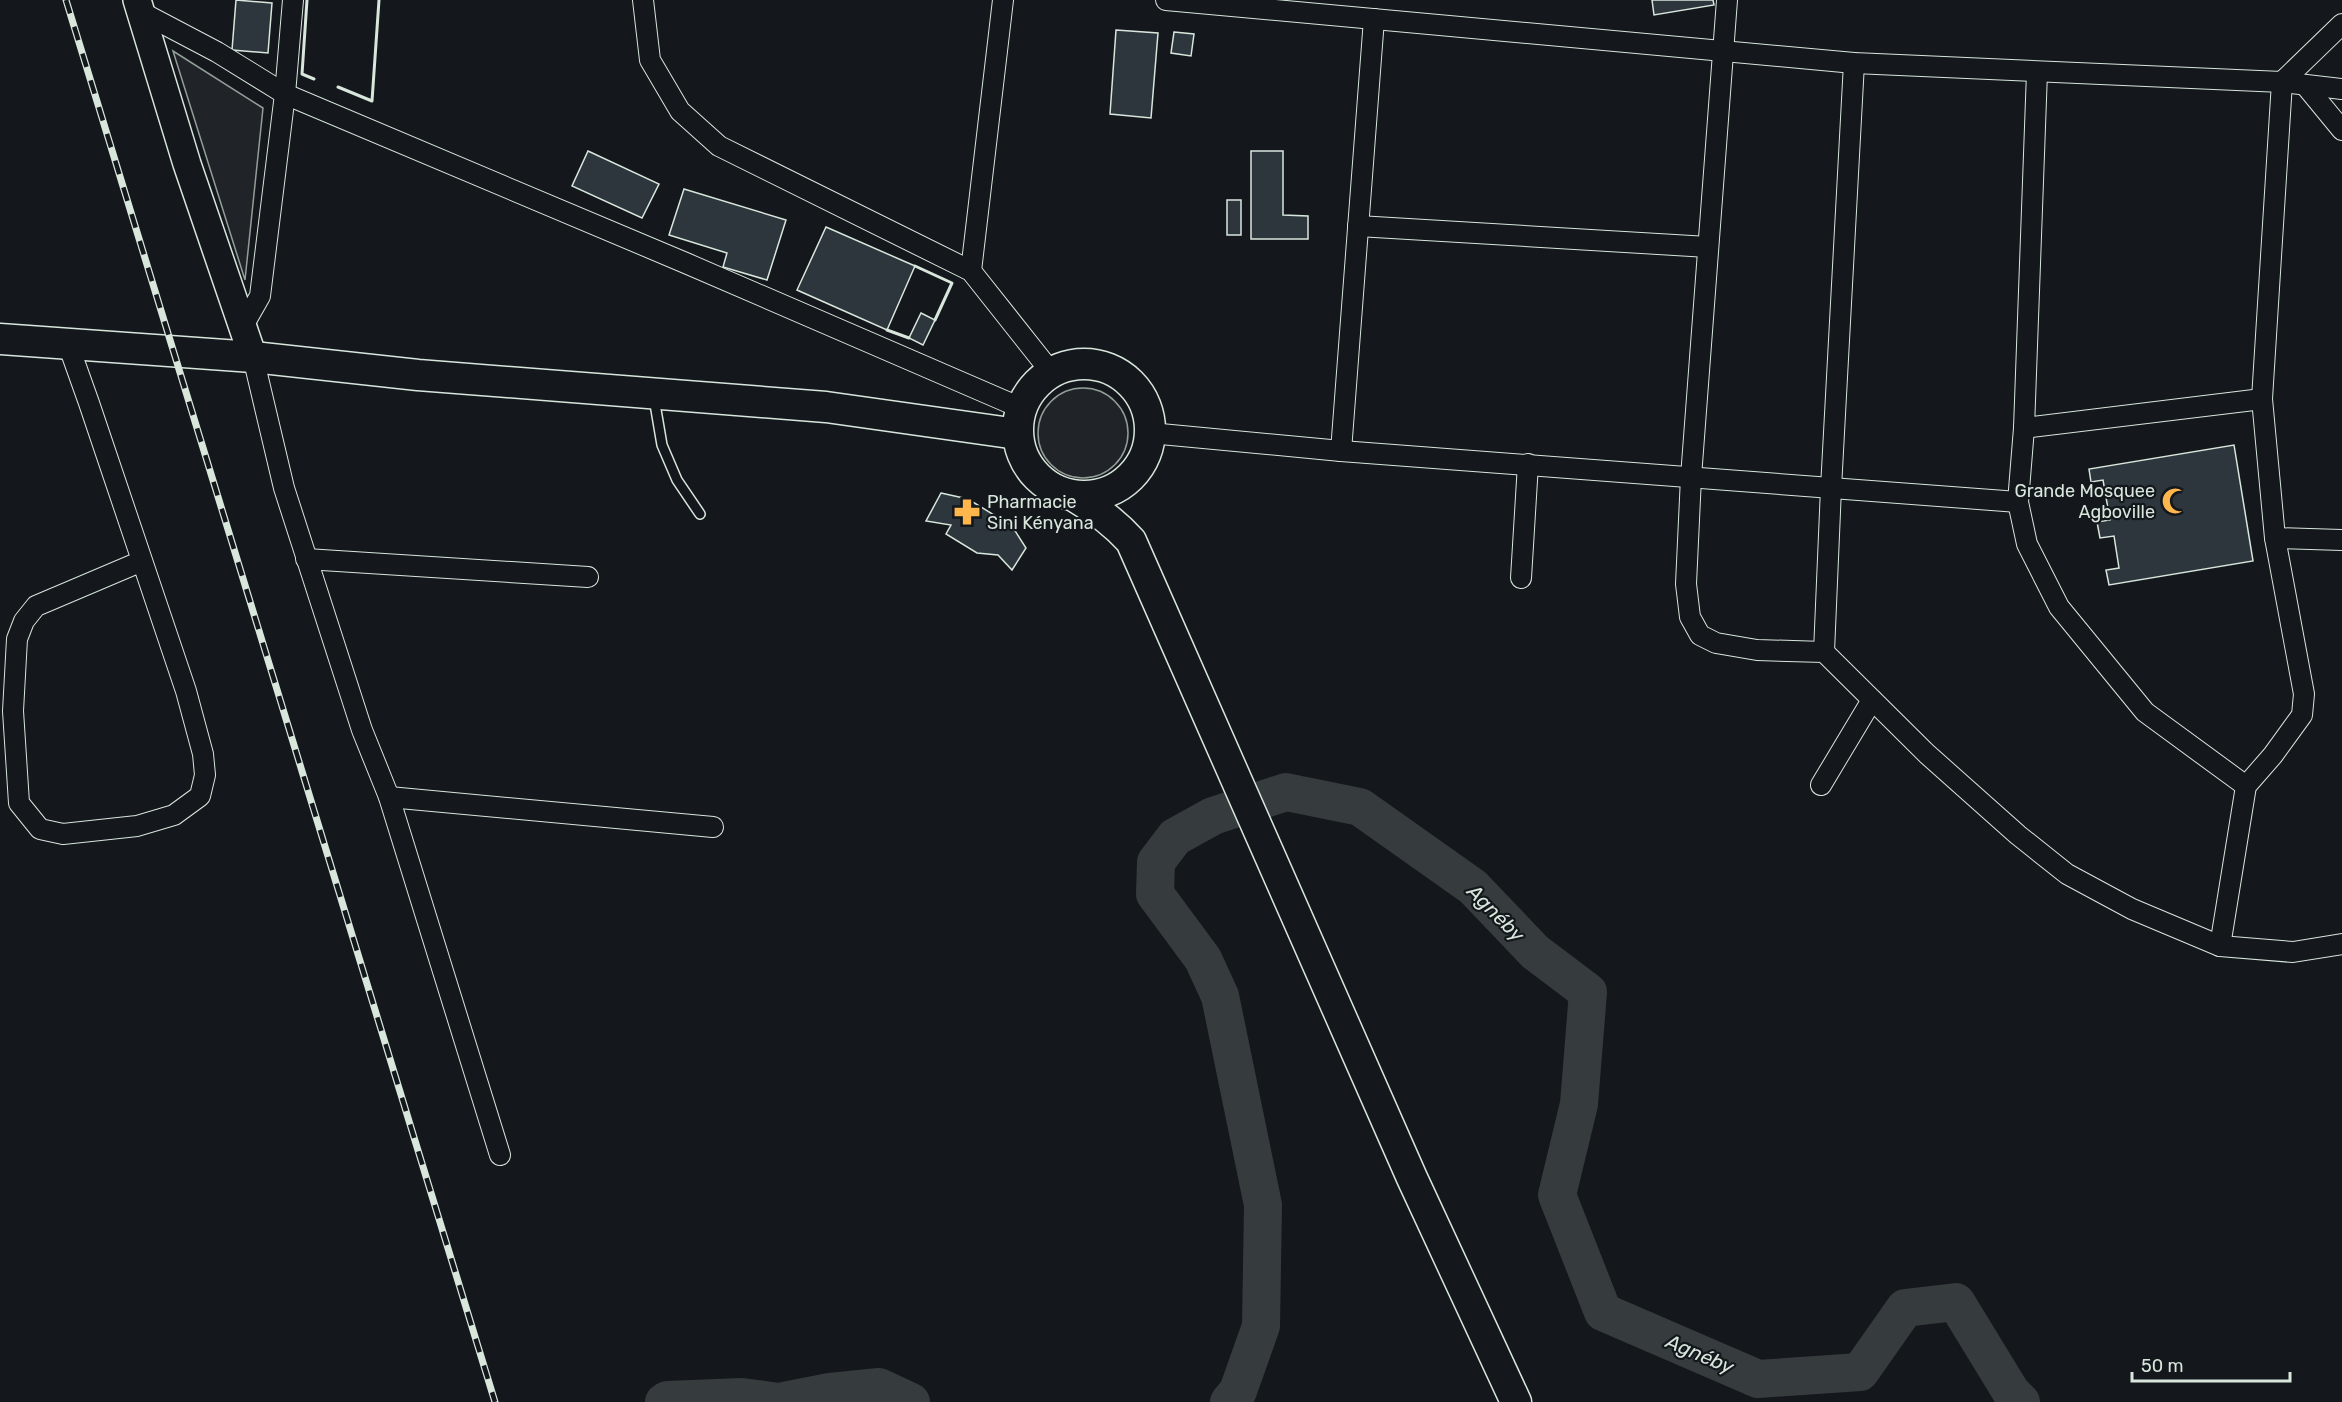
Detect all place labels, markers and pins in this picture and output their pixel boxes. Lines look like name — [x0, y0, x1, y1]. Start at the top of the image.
place label: Grande Mosquee Agboville — [2014, 480, 2155, 523]
mosque icon: Grande Mosquee Agboville — [2160, 486, 2190, 516]
place label: Pharmacie Sini Kényana — [987, 491, 1094, 534]
pharmacy icon: Pharmacie Sini Kényana — [952, 497, 982, 527]

